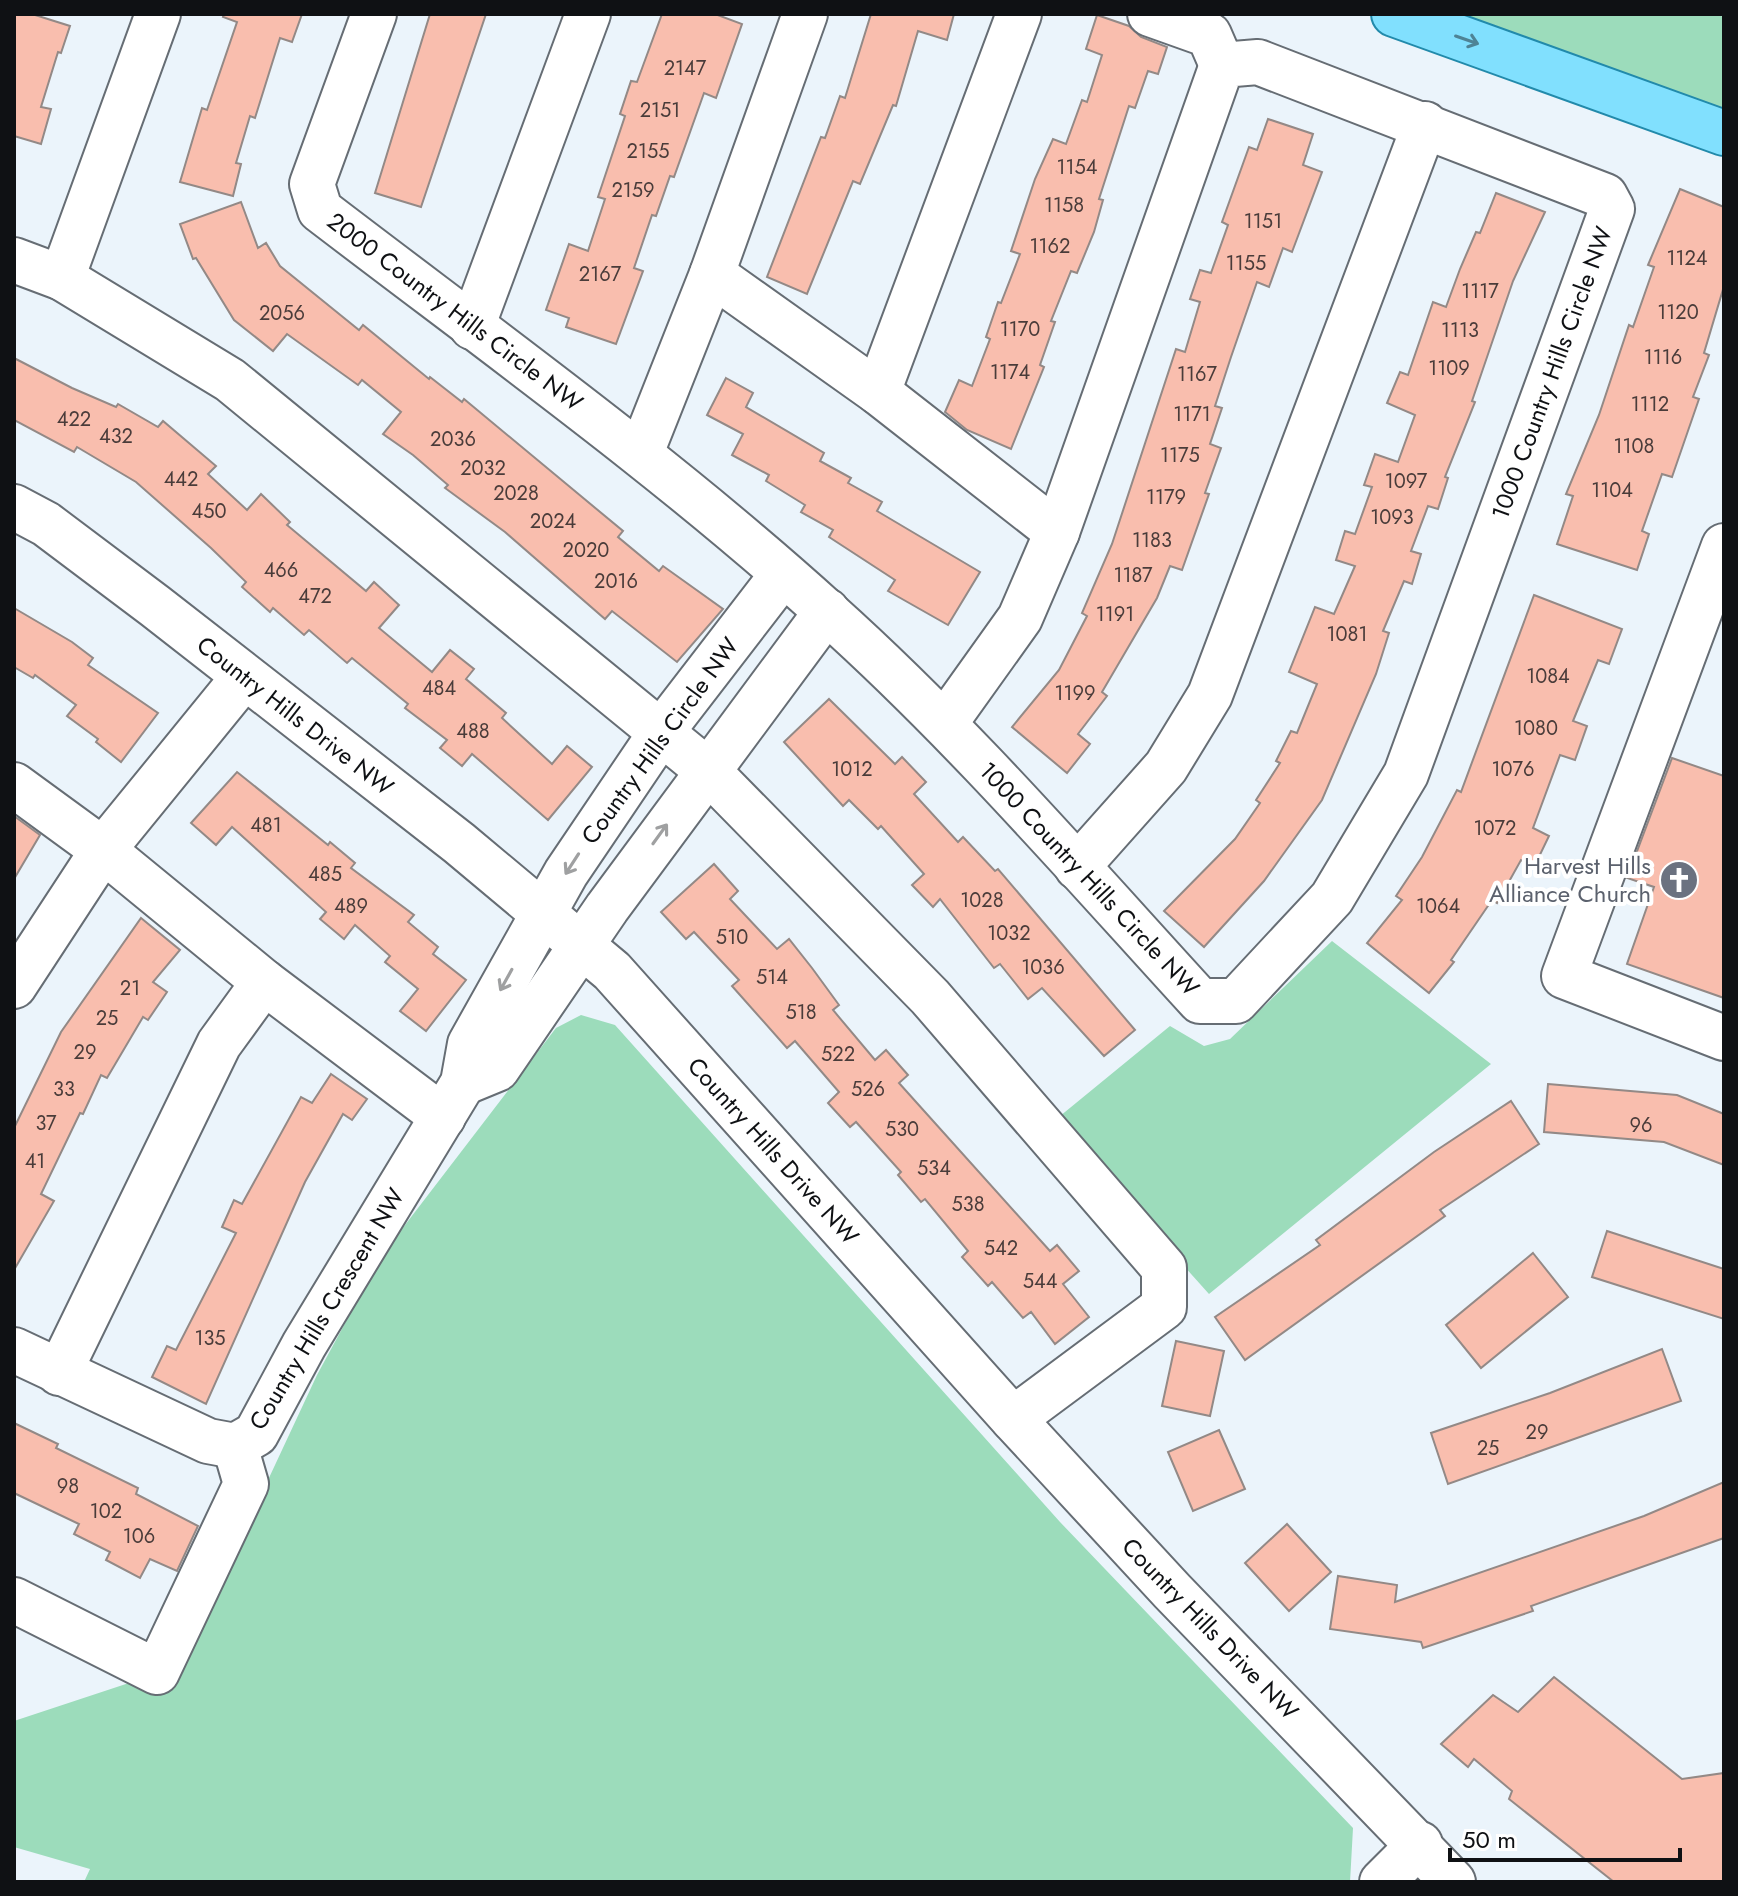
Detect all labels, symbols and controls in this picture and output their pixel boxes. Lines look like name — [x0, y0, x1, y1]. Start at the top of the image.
one-way arrow — [1455, 33, 1480, 48]
house number: 2147 — [664, 54, 707, 83]
house number: 2151 — [640, 96, 680, 125]
house number: 2155 — [627, 137, 669, 166]
house number: 1154 — [1057, 153, 1098, 182]
house number: 2159 — [611, 176, 655, 205]
house number: 1158 — [1044, 191, 1084, 220]
street label: 2000 Country Hills Circle NW — [320, 204, 591, 420]
house number: 1151 — [1244, 207, 1282, 236]
street label: 1000 Country Hills Circle NW — [1482, 221, 1621, 524]
house number: 1162 — [1030, 232, 1070, 261]
house number: 1124 — [1666, 244, 1708, 273]
house number: 1155 — [1226, 249, 1266, 278]
house number: 2167 — [579, 260, 622, 289]
house number: 1117 — [1461, 277, 1499, 306]
house number: 1120 — [1657, 298, 1699, 327]
house number: 2056 — [259, 299, 305, 328]
house number: 1170 — [1000, 315, 1040, 344]
house number: 1113 — [1441, 316, 1479, 345]
house number: 1116 — [1644, 343, 1682, 372]
house number: 1109 — [1428, 354, 1470, 383]
house number: 1174 — [990, 358, 1030, 387]
house number: 1167 — [1177, 360, 1218, 389]
house number: 1112 — [1631, 390, 1669, 419]
house number: 1171 — [1173, 400, 1211, 429]
house number: 422 — [57, 405, 91, 434]
house number: 432 — [99, 422, 133, 451]
house number: 2036 — [430, 425, 476, 454]
house number: 1108 — [1614, 432, 1654, 461]
house number: 1175 — [1160, 441, 1200, 470]
house number: 2032 — [460, 454, 506, 483]
house number: 442 — [164, 465, 198, 494]
house number: 1097 — [1385, 467, 1428, 496]
house number: 1104 — [1591, 476, 1633, 505]
house number: 2028 — [493, 479, 539, 508]
house number: 1179 — [1146, 483, 1186, 512]
house number: 450 — [192, 497, 226, 526]
house number: 1093 — [1370, 503, 1414, 532]
house number: 2024 — [530, 507, 577, 536]
house number: 1183 — [1132, 526, 1172, 555]
house number: 2020 — [563, 536, 609, 565]
house number: 466 — [264, 556, 298, 585]
house number: 1187 — [1113, 561, 1153, 590]
house number: 2016 — [594, 567, 638, 596]
house number: 472 — [298, 582, 332, 611]
house number: 1191 — [1096, 600, 1134, 629]
house number: 1081 — [1327, 620, 1367, 649]
street label: Country Hills Drive NW — [189, 627, 401, 804]
street label: Country Hills Circle NW — [573, 630, 747, 851]
house number: 1084 — [1526, 662, 1570, 691]
house number: 484 — [422, 674, 456, 703]
house number: 1199 — [1054, 679, 1096, 708]
house number: 1080 — [1514, 714, 1558, 743]
house number: 488 — [456, 717, 490, 746]
street label: 1000 Country Hills Circle NW — [971, 754, 1208, 1004]
house number: 1012 — [831, 755, 873, 784]
house number: 1076 — [1491, 755, 1535, 784]
house number: 481 — [250, 811, 282, 840]
house number: 1072 — [1474, 814, 1516, 843]
one-way arrow — [652, 824, 669, 846]
place label: Harvest Hills Alliance Church — [1489, 848, 1651, 911]
one-way arrow — [564, 852, 581, 874]
church icon: Harvest Hills Alliance Church — [1658, 859, 1700, 901]
house number: 485 — [308, 860, 342, 889]
house number: 1028 — [960, 886, 1004, 915]
house number: 489 — [334, 892, 368, 921]
house number: 1064 — [1416, 892, 1460, 921]
house number: 1032 — [987, 919, 1031, 948]
house number: 510 — [716, 923, 748, 952]
house number: 1036 — [1021, 953, 1065, 982]
house number: 514 — [756, 963, 788, 992]
one-way arrow — [498, 968, 514, 991]
house number: 21 — [120, 974, 140, 1003]
house number: 518 — [785, 998, 817, 1027]
house number: 25 — [96, 1004, 118, 1033]
house number: 29 — [74, 1038, 96, 1067]
house number: 522 — [821, 1040, 855, 1069]
street label: Country Hills Drive NW — [680, 1049, 867, 1252]
house number: 33 — [53, 1075, 75, 1104]
house number: 526 — [851, 1075, 885, 1104]
house number: 37 — [35, 1109, 57, 1138]
house number: 96 — [1629, 1111, 1653, 1140]
house number: 530 — [885, 1115, 919, 1144]
house number: 41 — [25, 1147, 45, 1176]
house number: 534 — [917, 1154, 951, 1183]
street label: Country Hills Crescent NW — [240, 1181, 413, 1436]
house number: 538 — [951, 1190, 985, 1219]
house number: 542 — [984, 1234, 1018, 1263]
house number: 544 — [1023, 1267, 1058, 1296]
house number: 135 — [194, 1324, 226, 1353]
house number: 29 — [1526, 1418, 1548, 1447]
house number: 25 — [1477, 1434, 1499, 1463]
house number: 98 — [57, 1472, 79, 1501]
house number: 102 — [90, 1497, 122, 1526]
house number: 106 — [123, 1522, 155, 1551]
street label: Country Hills Drive NW — [1114, 1530, 1307, 1728]
scale bar — [1450, 1812, 1680, 1862]
text: 50 m — [1462, 1822, 1516, 1857]

